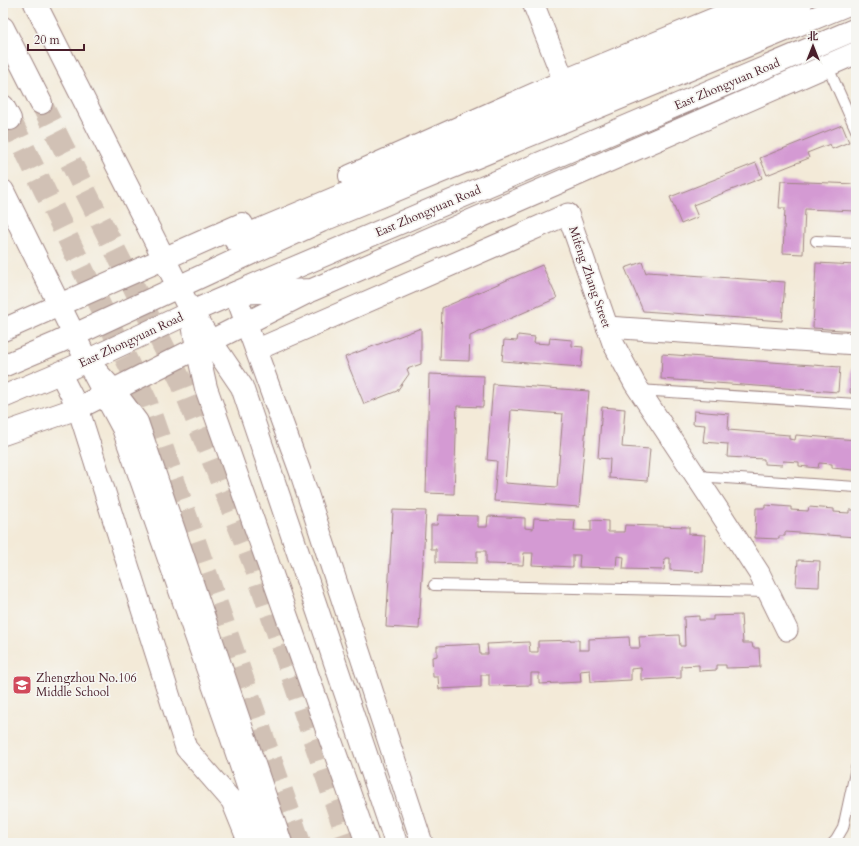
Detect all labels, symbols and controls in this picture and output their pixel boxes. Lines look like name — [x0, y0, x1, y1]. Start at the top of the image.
scale bar — [28, 26, 84, 52]
north arrow — [793, 26, 833, 66]
text: 北 — [808, 29, 819, 44]
text: 20 m — [34, 32, 61, 48]
street label: East Zhongyuan Road — [672, 54, 783, 114]
street label: East Zhongyuan Road — [373, 181, 484, 241]
street label: Mifeng Zhang Street — [565, 224, 615, 330]
street label: East Zhongyuan Road — [76, 309, 186, 371]
place label: Zhengzhou No.106 Middle School — [36, 670, 137, 700]
school or university icon: Zhengzhou No.106 Middle School — [11, 674, 33, 696]

